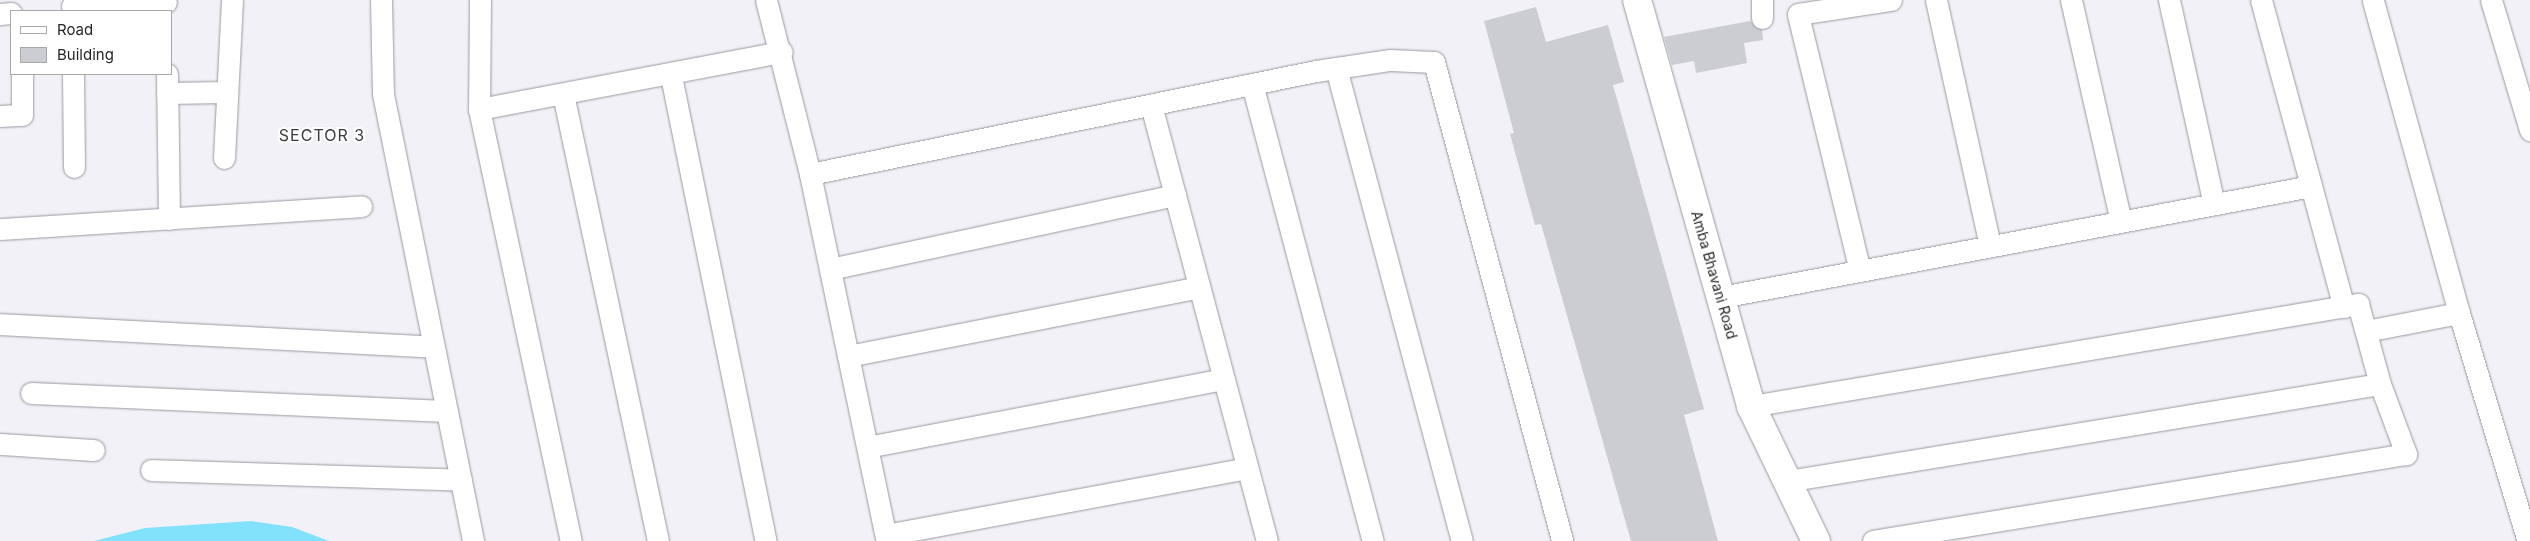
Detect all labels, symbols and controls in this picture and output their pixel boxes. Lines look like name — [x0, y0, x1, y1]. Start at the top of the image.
legend — [10, 10, 172, 75]
text: Road — [57, 20, 93, 39]
text: Building — [57, 45, 114, 64]
district label: SECTOR 3 — [278, 125, 366, 145]
street label: Amba Bhavani Road — [1688, 209, 1740, 341]

